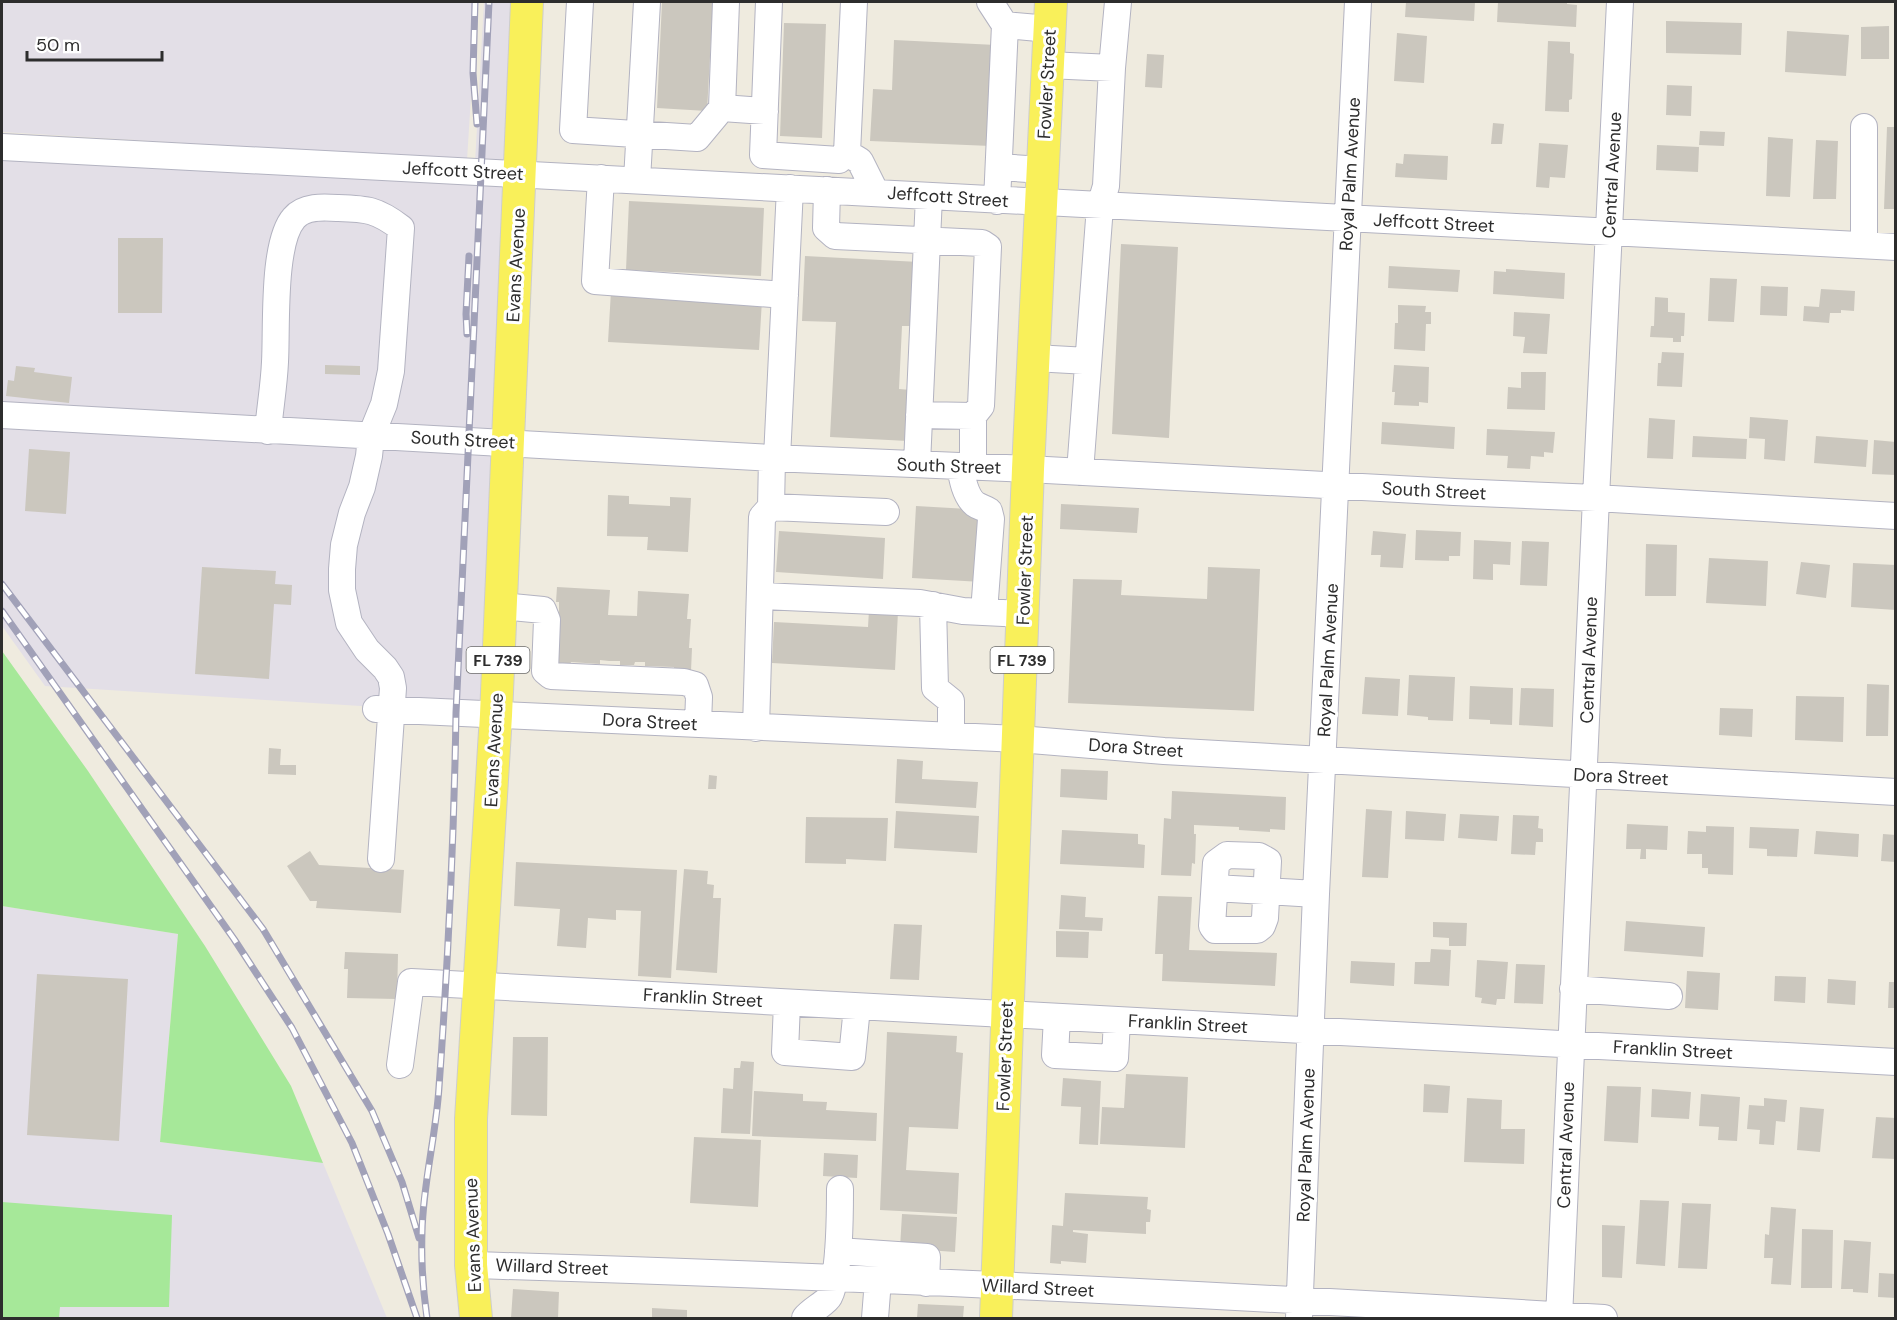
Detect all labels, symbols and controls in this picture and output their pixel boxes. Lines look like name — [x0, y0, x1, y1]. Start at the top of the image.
scale bar — [27, 24, 162, 62]
street label: Fowler Street — [1032, 28, 1062, 140]
text: 50 m — [36, 33, 80, 57]
street label: Royal Palm Avenue — [1334, 96, 1366, 252]
street label: Central Avenue — [1597, 111, 1627, 239]
street label: Jeffcott Street — [402, 156, 524, 186]
street label: Jeffcott Street — [886, 181, 1010, 213]
street label: Evans Avenue — [501, 207, 531, 323]
street label: Jeffcott Street — [1373, 208, 1495, 238]
street label: South Street — [410, 425, 516, 455]
street label: South Street — [896, 452, 1002, 480]
street label: South Street — [1381, 476, 1487, 506]
street label: Fowler Street — [1011, 515, 1039, 625]
street label: Royal Palm Avenue — [1312, 582, 1344, 738]
street label: Central Avenue — [1575, 596, 1603, 724]
road number: FL 739 — [466, 647, 530, 673]
road number: FL 739 — [990, 647, 1054, 673]
street label: Evans Avenue — [479, 692, 509, 808]
street label: Dora Street — [602, 708, 698, 736]
street label: Dora Street — [1088, 733, 1184, 763]
street label: Dora Street — [1573, 763, 1669, 791]
street label: Franklin Street — [642, 983, 764, 1013]
street label: Fowler Street — [991, 1001, 1019, 1111]
street label: Franklin Street — [1127, 1009, 1249, 1039]
street label: Franklin Street — [1612, 1035, 1734, 1065]
street label: Royal Palm Avenue — [1291, 1068, 1321, 1222]
street label: Central Avenue — [1552, 1081, 1580, 1209]
street label: Evans Avenue — [459, 1177, 487, 1293]
street label: Willard Street — [495, 1253, 609, 1281]
street label: Willard Street — [981, 1273, 1095, 1303]

